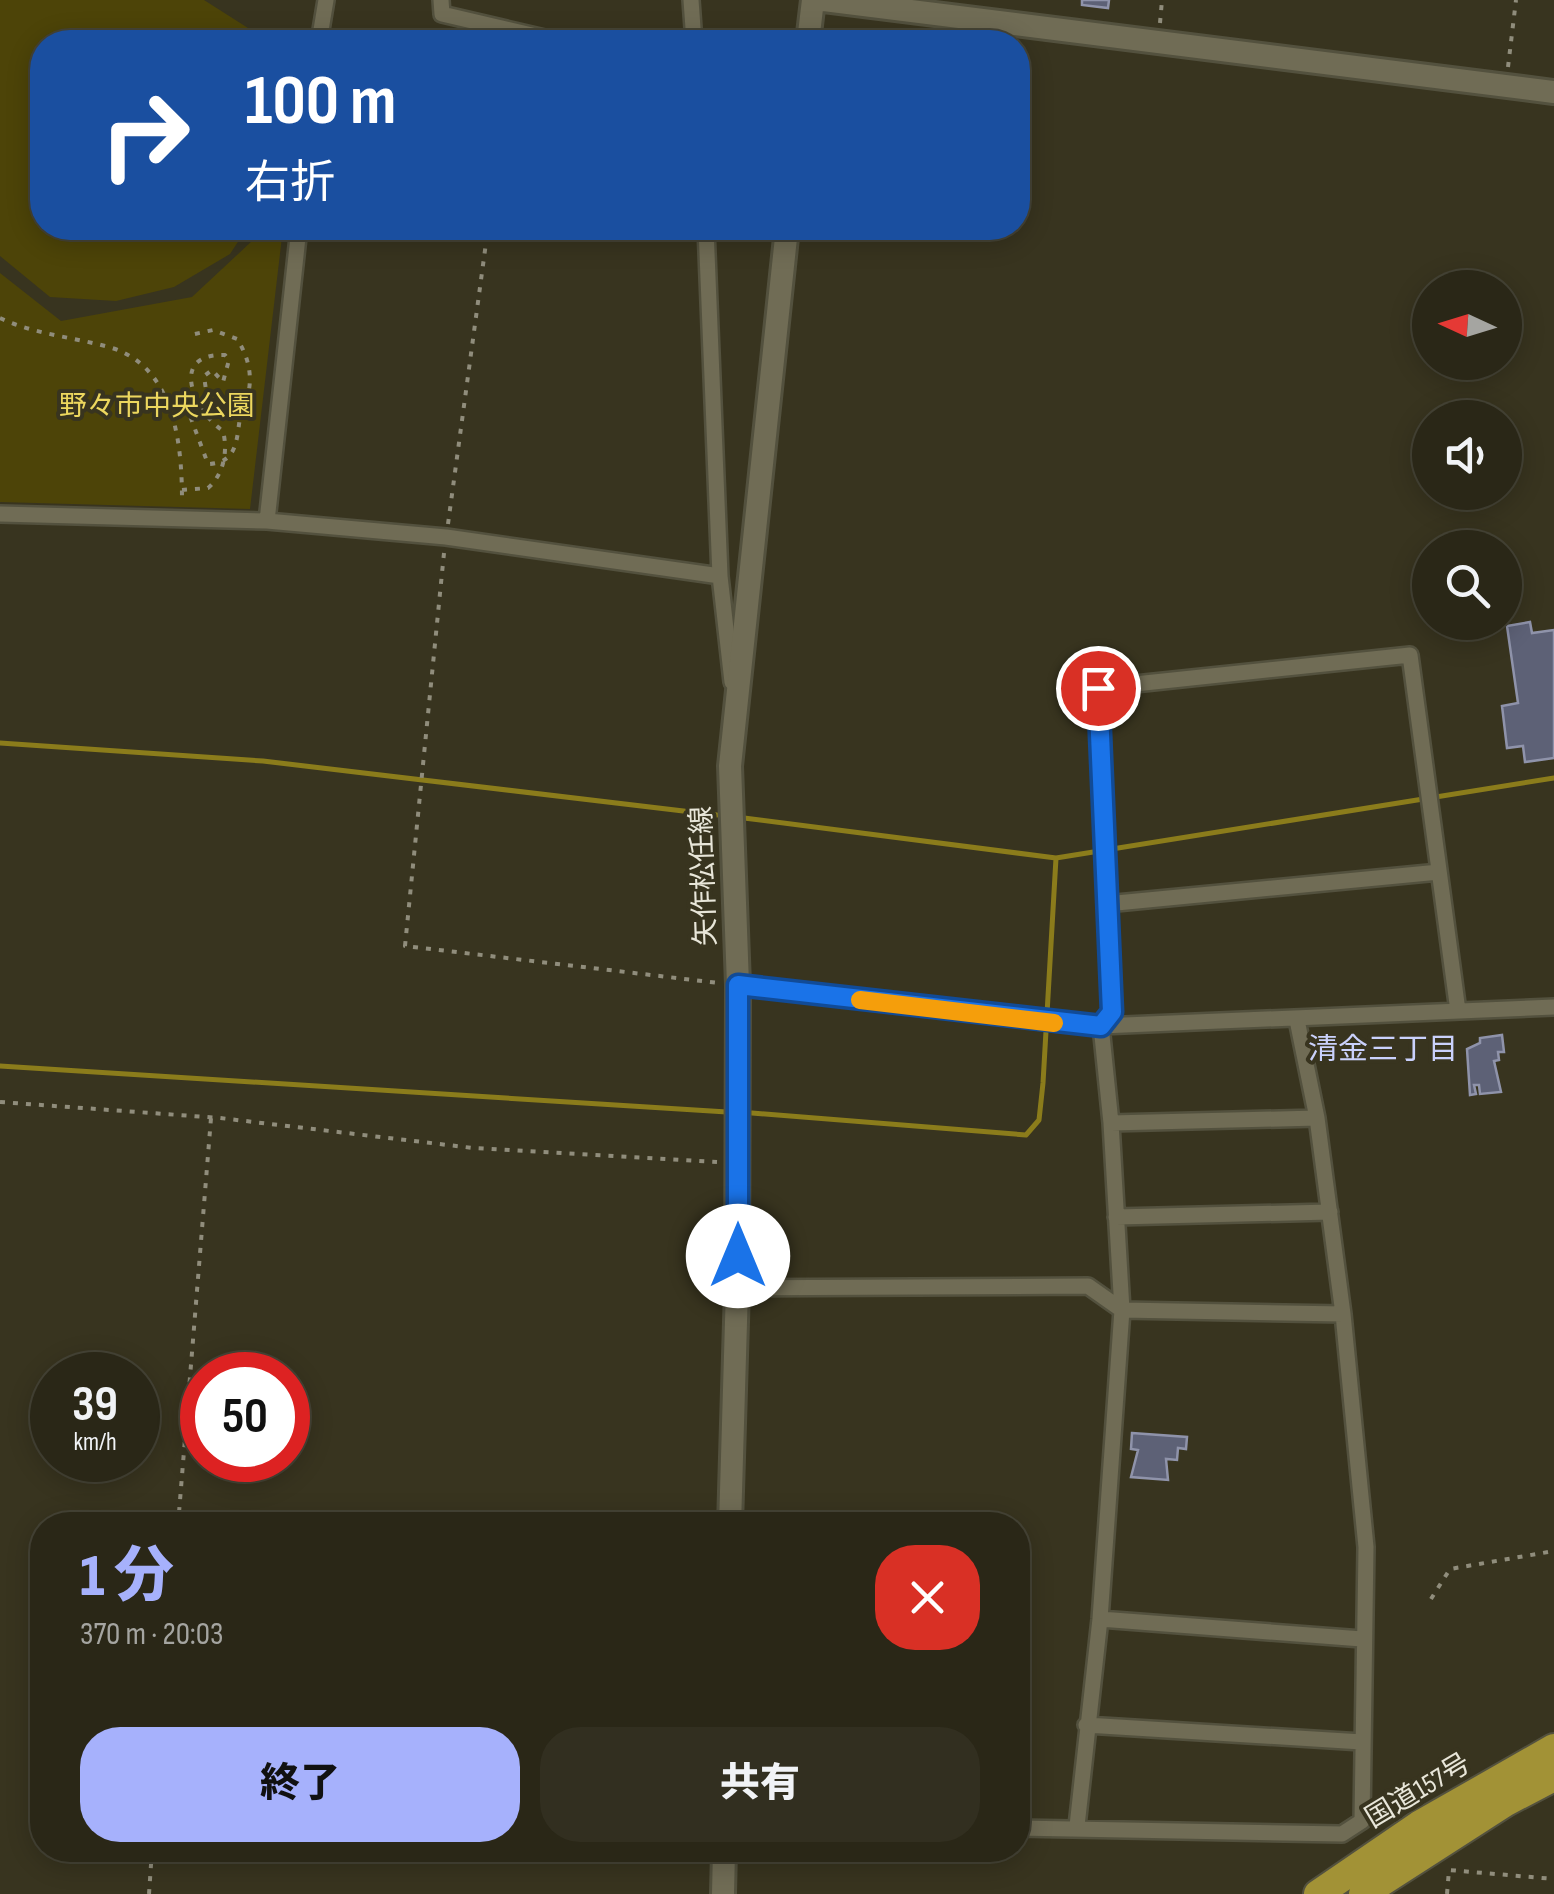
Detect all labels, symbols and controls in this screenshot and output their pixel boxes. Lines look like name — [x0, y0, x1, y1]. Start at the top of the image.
text: 100 m — [245, 60, 396, 144]
icon: right — [80, 70, 210, 200]
text: 右折 — [245, 156, 335, 211]
north arrow — [1412, 270, 1522, 380]
map controls — [1412, 270, 1522, 640]
park label: 野々市中央公園 — [59, 390, 255, 423]
button: sound — [1412, 400, 1522, 510]
button: search — [1412, 530, 1522, 640]
pin — [1056, 646, 1141, 731]
icon: arrive — [1071, 661, 1126, 716]
street label: 矢作松任線 — [685, 805, 723, 947]
district label: 清金三丁目 — [1308, 1032, 1458, 1068]
position arrow — [686, 1204, 790, 1308]
speed limit sign: 50 — [180, 1352, 310, 1482]
text: 39 — [72, 1375, 118, 1435]
text: km/h — [73, 1427, 117, 1458]
text: 1 分 — [80, 1541, 174, 1613]
button: close — [875, 1545, 980, 1650]
text: 370 m · 20:03 — [80, 1615, 223, 1654]
button: 終了 — [80, 1727, 520, 1842]
button: 共有 — [540, 1727, 980, 1842]
street label: 国道157号 — [1360, 1747, 1476, 1835]

